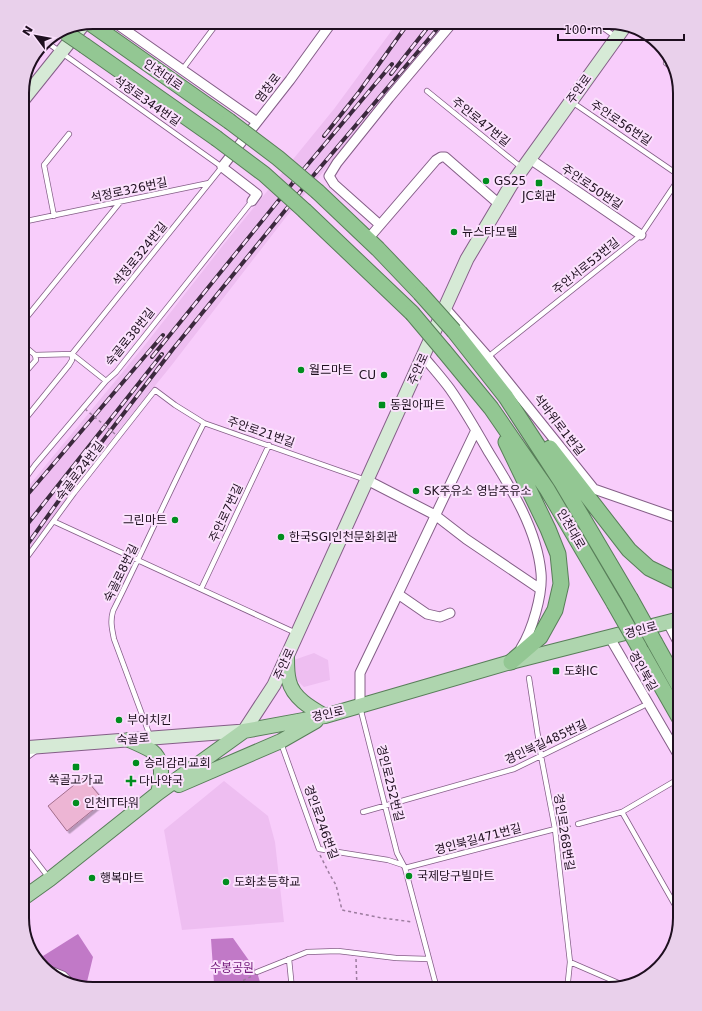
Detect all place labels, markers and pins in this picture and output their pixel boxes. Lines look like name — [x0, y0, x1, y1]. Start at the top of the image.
place label: GS25 — [494, 174, 526, 188]
marker: GS25 — [481, 176, 491, 186]
marker: JC회관 — [534, 178, 544, 188]
place label: JC회관 — [521, 189, 556, 203]
place label: 뉴스타모텔 — [462, 225, 517, 239]
marker: 뉴스타모텔 — [449, 227, 459, 237]
place label: 월드마트 — [309, 363, 353, 377]
marker: 월드마트 — [296, 365, 306, 375]
place label: CU — [359, 368, 376, 382]
marker: CU — [379, 370, 389, 380]
place label: 동원아파트 — [390, 398, 445, 412]
marker: 동원아파트 — [377, 400, 387, 410]
place label: SK주유소 영남주유소 — [424, 484, 532, 498]
marker: SK주유소 영남주유소 — [411, 486, 421, 496]
place label: 그린마트 — [123, 513, 167, 527]
marker: 그린마트 — [170, 515, 180, 525]
place label: 한국SGI인천문화회관 — [289, 530, 398, 544]
marker: 한국SGI인천문화회관 — [276, 532, 286, 542]
place label: 도화IC — [564, 664, 598, 678]
marker: 도화IC — [551, 666, 561, 676]
place label: 부어치킨 — [127, 713, 171, 727]
marker: 부어치킨 — [114, 715, 124, 725]
place label: 승리감리교회 — [144, 756, 210, 770]
marker: 승리감리교회 — [131, 758, 141, 768]
marker: 쑥골고가교 — [71, 762, 81, 772]
place label: 쑥골고가교 — [48, 773, 104, 787]
place label: 다나약국 — [139, 774, 183, 788]
marker: 다나약국 — [126, 776, 136, 786]
place label: 인천IT타워 — [84, 796, 139, 810]
marker: 인천IT타워 — [71, 798, 81, 808]
place label: 국제당구빌마트 — [417, 869, 494, 883]
place label: 행복마트 — [100, 871, 144, 885]
marker: 국제당구빌마트 — [404, 871, 414, 881]
marker: 행복마트 — [87, 873, 97, 883]
place label: 도화초등학교 — [234, 875, 300, 889]
marker: 도화초등학교 — [221, 877, 231, 887]

